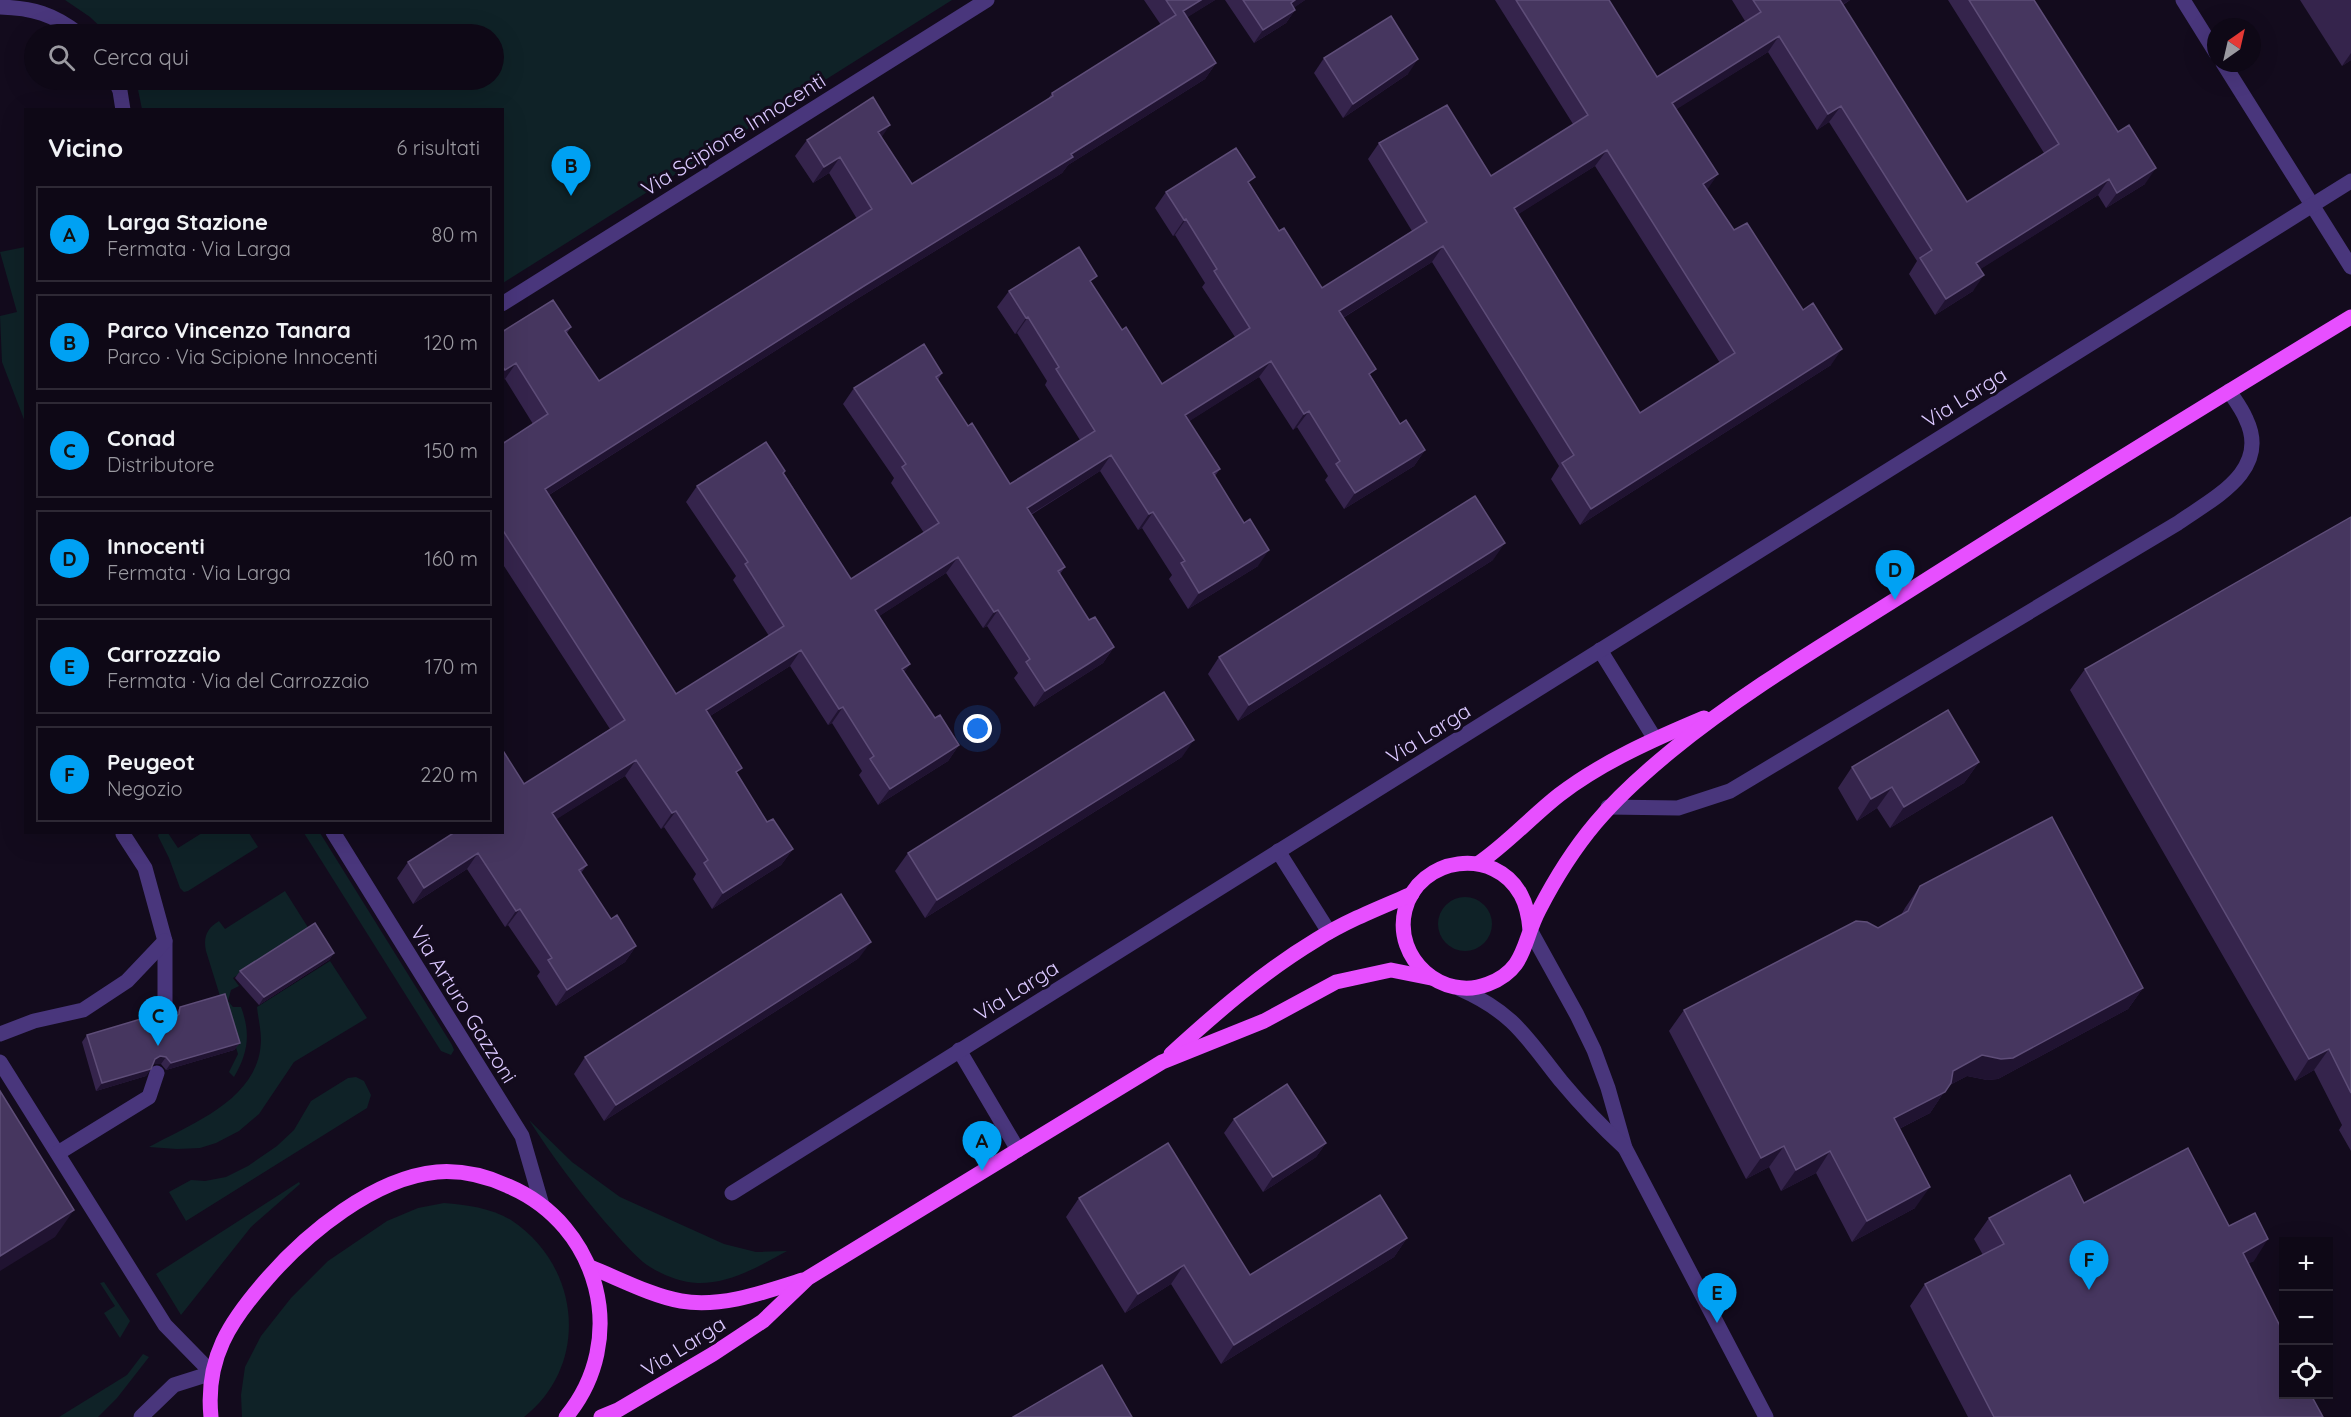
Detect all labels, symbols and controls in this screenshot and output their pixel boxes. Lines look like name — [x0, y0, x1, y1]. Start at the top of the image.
north arrow — [2207, 18, 2261, 72]
search box — [24, 24, 504, 90]
icon: search — [45, 41, 78, 74]
text: Cerca qui — [93, 43, 189, 71]
street label: Via Scipione Innocenti — [636, 67, 830, 201]
text: Vicino — [48, 131, 123, 164]
text: 6 risultati — [397, 135, 480, 160]
pin: B — [552, 146, 590, 196]
text: Larga Stazione — [107, 208, 268, 236]
text: A — [63, 222, 76, 247]
text: 80 m — [432, 222, 478, 247]
text: Fermata · Via Larga — [107, 236, 291, 261]
text: Parco Vincenzo Tanara — [107, 316, 351, 344]
text: B — [63, 330, 76, 355]
text: 120 m — [424, 330, 478, 355]
text: Parco · Via Scipione Innocenti — [107, 344, 378, 369]
street label: Via Larga — [1917, 361, 2011, 433]
text: Conad — [107, 424, 175, 452]
text: C — [63, 438, 76, 463]
text: 150 m — [424, 438, 478, 463]
text: Distributore — [107, 452, 215, 477]
text: Innocenti — [107, 532, 205, 560]
text: D — [62, 546, 77, 571]
text: 160 m — [424, 546, 478, 571]
pin: D — [1876, 550, 1914, 600]
text: Fermata · Via Larga — [107, 560, 291, 585]
text: Carrozzaio — [107, 640, 221, 668]
text: E — [64, 654, 75, 679]
text: 170 m — [425, 654, 478, 679]
text: Fermata · Via del Carrozzaio — [107, 668, 369, 693]
street label: Via Larga — [1381, 697, 1475, 769]
your location — [963, 714, 992, 743]
text: Peugeot — [107, 748, 195, 776]
text: F — [64, 762, 75, 787]
text: 220 m — [420, 762, 478, 787]
text: Negozio — [107, 776, 183, 801]
street label: Via Arturo Gazzoni — [405, 921, 523, 1087]
street label: Via Larga — [969, 954, 1063, 1026]
pin: C — [138, 996, 178, 1046]
pin: A — [962, 1122, 1002, 1171]
map controls — [2279, 1237, 2333, 1399]
button: + — [2279, 1237, 2333, 1291]
pin: F — [2070, 1240, 2108, 1290]
pin: E — [1698, 1274, 1736, 1323]
button: − — [2279, 1291, 2333, 1345]
street label: Via Larga — [636, 1310, 730, 1382]
button: locate — [2279, 1345, 2333, 1399]

